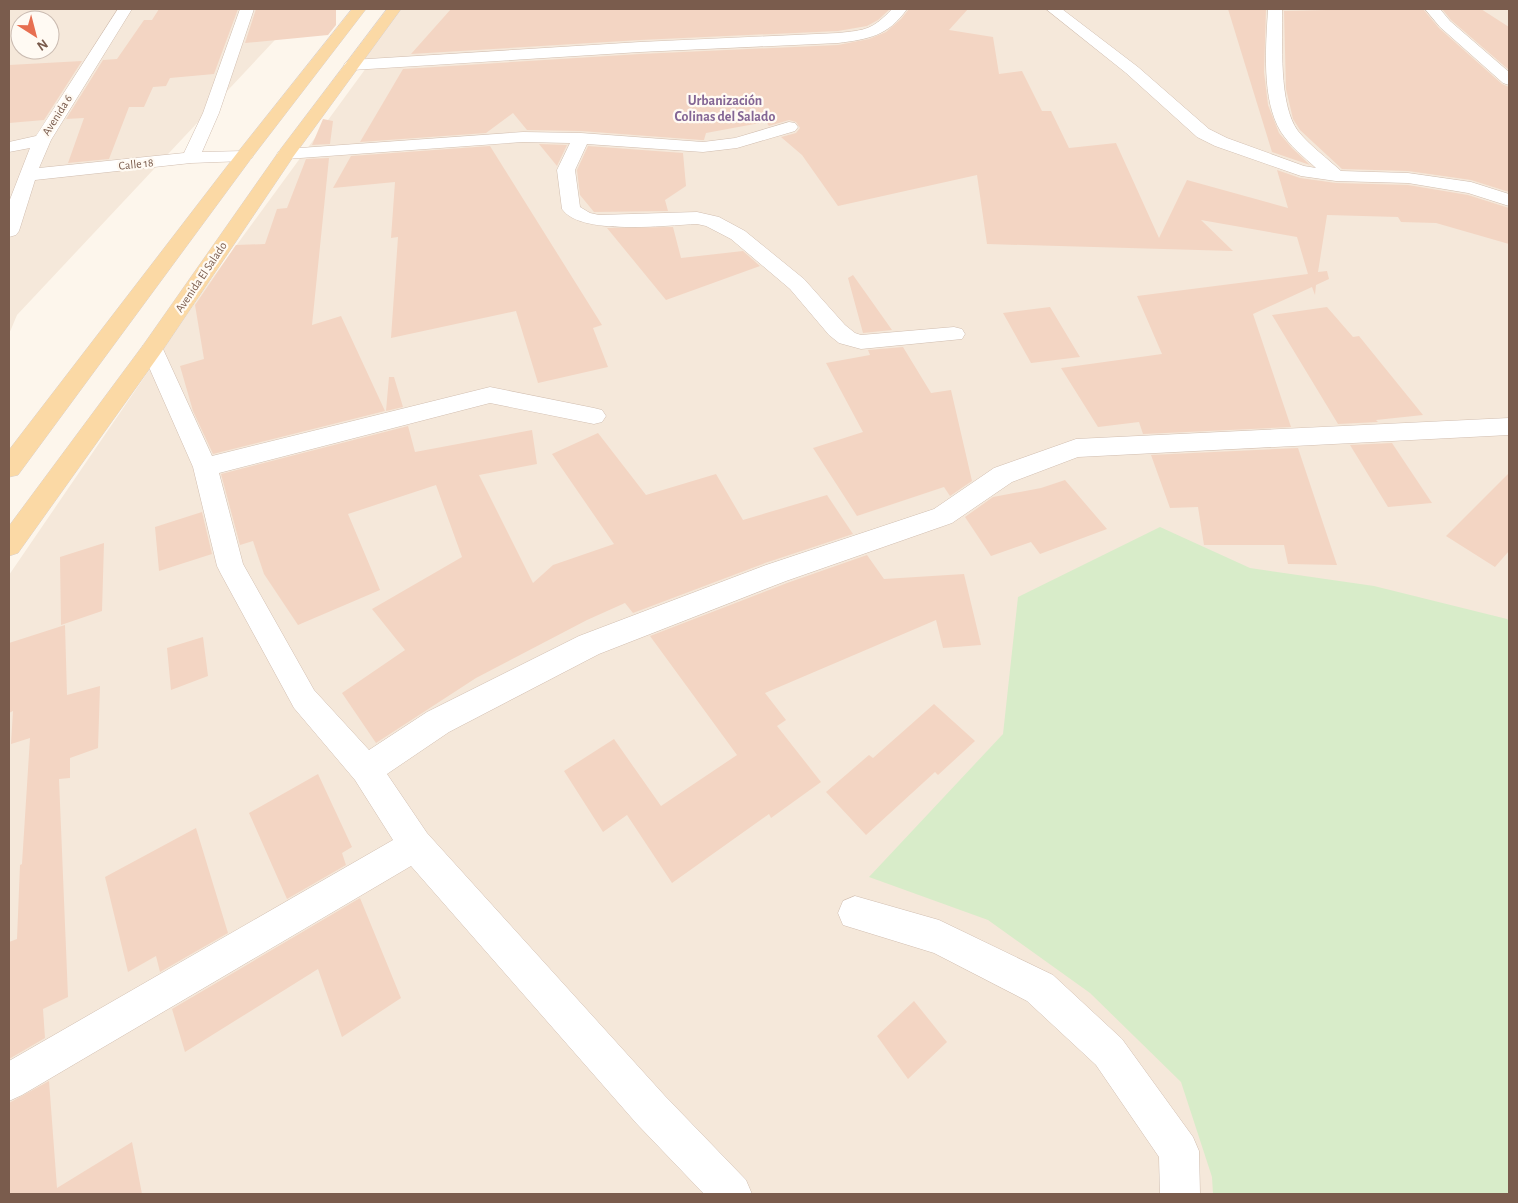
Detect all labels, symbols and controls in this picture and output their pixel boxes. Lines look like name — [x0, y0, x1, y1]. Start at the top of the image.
north arrow — [10, 10, 60, 60]
text: N — [34, 36, 50, 53]
street label: Avenida 6 — [40, 92, 74, 138]
district label: Urbanización Colinas del Salado — [675, 94, 775, 124]
street label: Calle 18 — [118, 156, 154, 172]
street label: Avenida El Salado — [173, 239, 229, 314]

